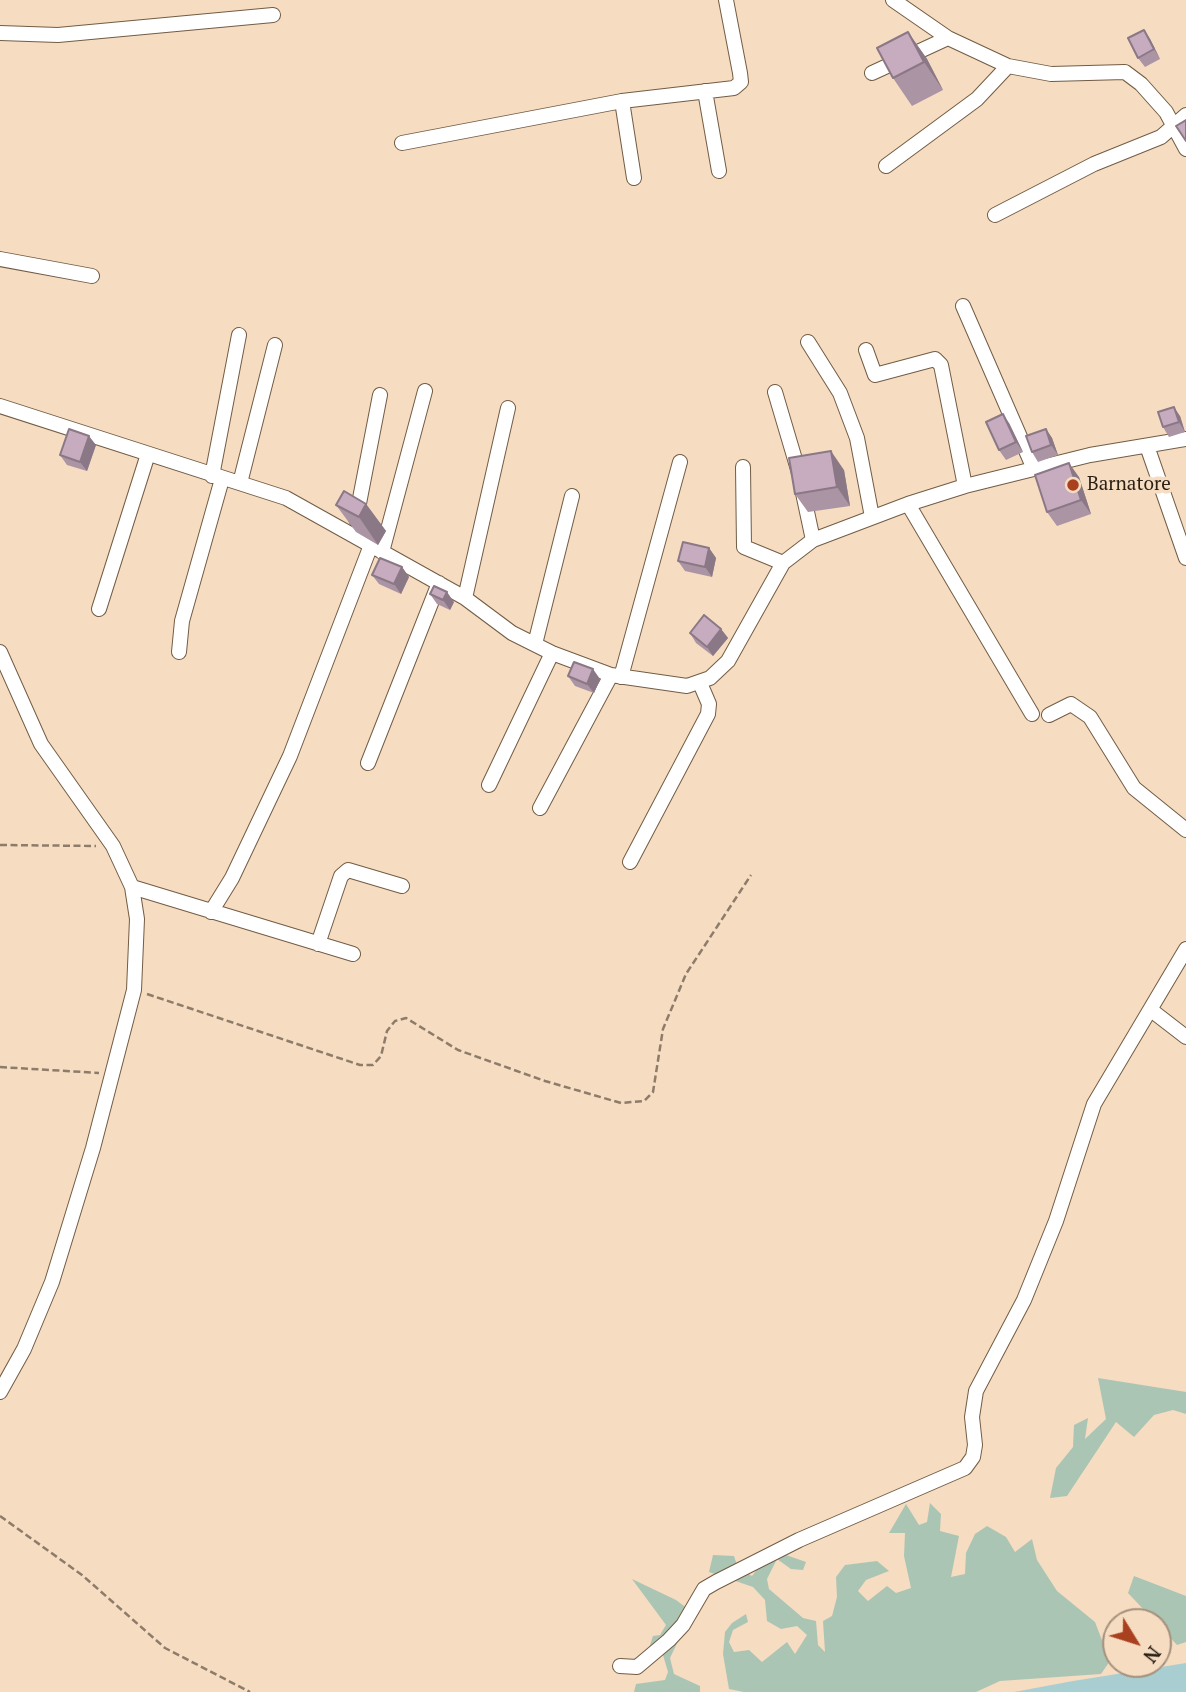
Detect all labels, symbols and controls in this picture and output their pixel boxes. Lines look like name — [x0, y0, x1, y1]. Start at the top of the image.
place label: Barnatore — [1087, 474, 1171, 496]
marker: Barnatore — [1065, 477, 1081, 493]
north arrow — [1102, 1608, 1172, 1678]
text: N — [1138, 1642, 1167, 1668]

